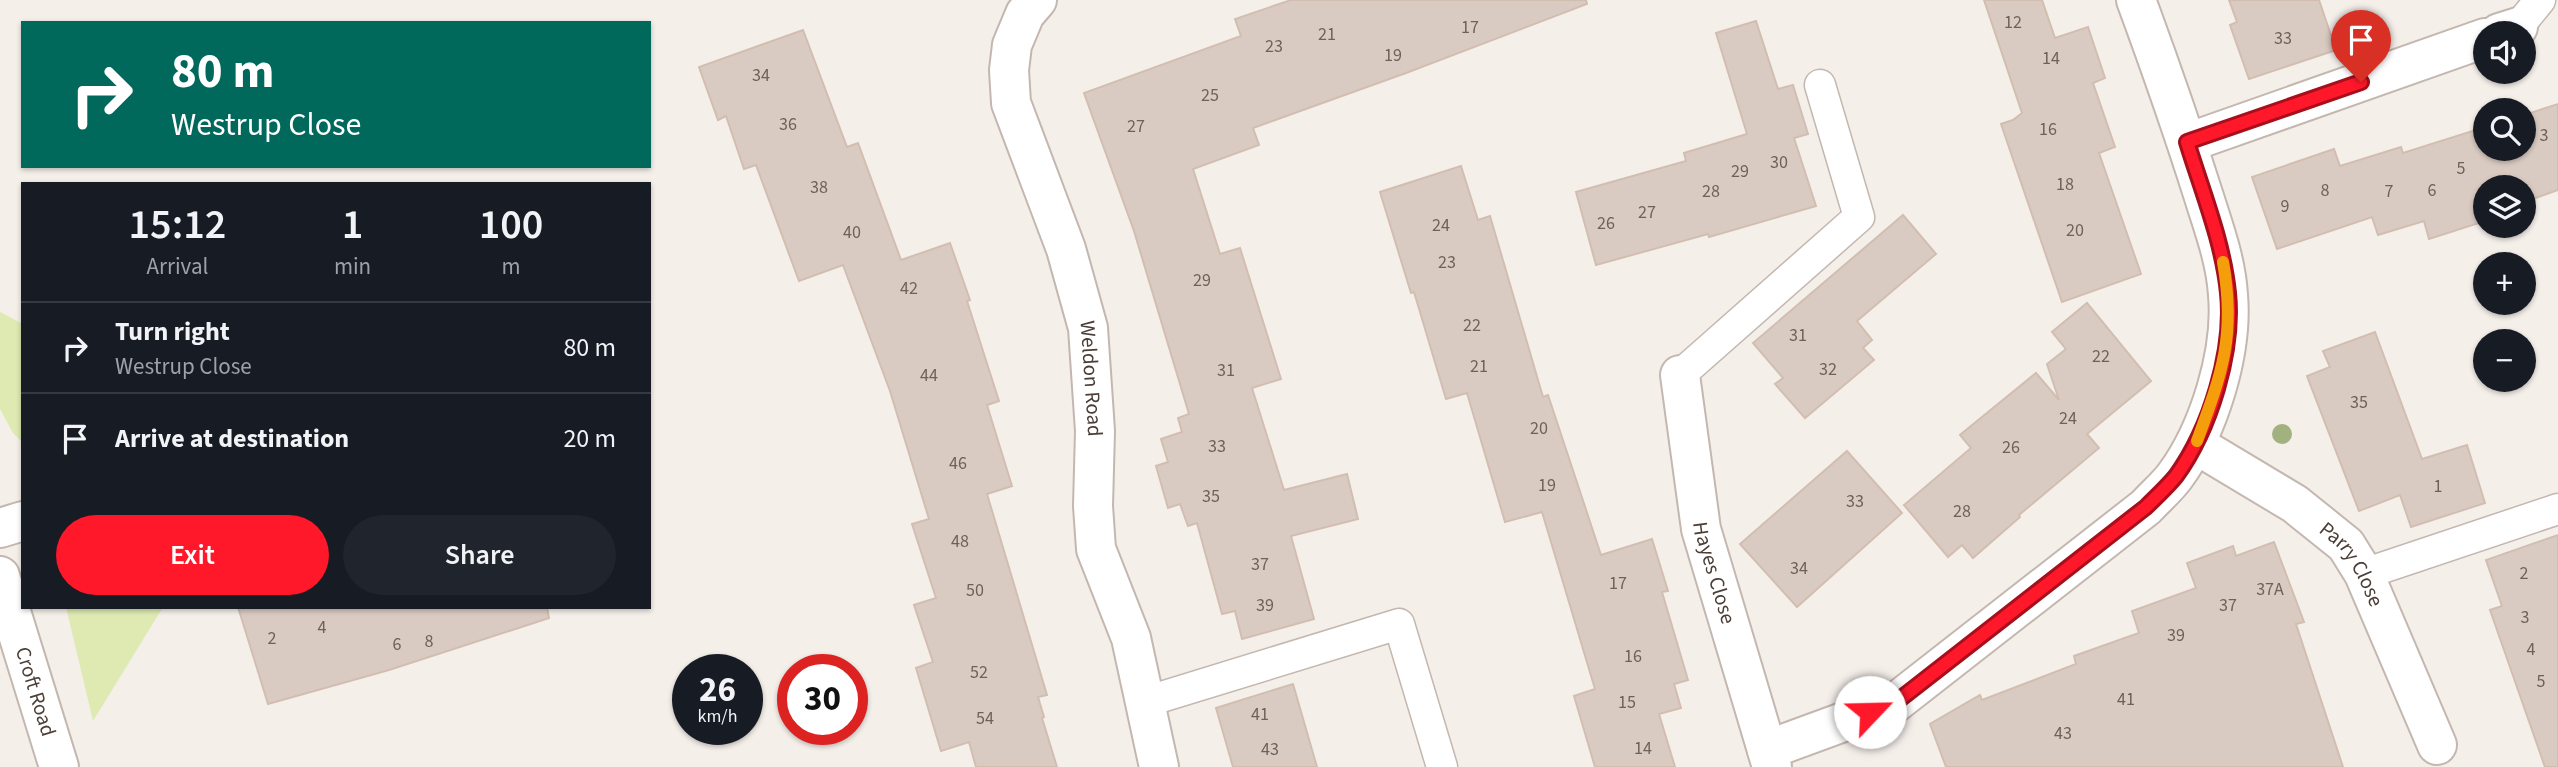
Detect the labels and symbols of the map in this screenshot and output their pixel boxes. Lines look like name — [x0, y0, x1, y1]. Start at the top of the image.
house number: 12 — [2004, 10, 2022, 35]
pin — [2331, 10, 2391, 82]
house number: 17 — [1461, 15, 1479, 40]
house number: 21 — [1318, 22, 1336, 47]
house number: 33 — [2274, 26, 2292, 51]
house number: 23 — [1265, 34, 1283, 59]
house number: 19 — [1384, 43, 1402, 68]
house number: 14 — [2042, 46, 2060, 71]
house number: 34 — [752, 63, 770, 88]
house number: 25 — [1201, 83, 1219, 108]
house number: 36 — [779, 112, 797, 137]
house number: 27 — [1127, 114, 1145, 139]
house number: 16 — [2039, 117, 2057, 142]
house number: 3 — [2540, 123, 2549, 148]
house number: 30 — [1770, 150, 1788, 175]
house number: 5 — [2457, 156, 2466, 181]
house number: 29 — [1731, 159, 1749, 184]
house number: 18 — [2056, 172, 2074, 197]
house number: 38 — [810, 175, 828, 200]
house number: 8 — [2321, 178, 2330, 203]
house number: 6 — [2428, 178, 2437, 203]
house number: 28 — [1702, 179, 1720, 204]
house number: 7 — [2385, 179, 2394, 204]
house number: 9 — [2281, 194, 2290, 219]
house number: 27 — [1638, 200, 1656, 225]
house number: 26 — [1597, 211, 1615, 236]
house number: 24 — [1432, 213, 1450, 238]
house number: 20 — [2066, 218, 2084, 243]
house number: 40 — [843, 220, 861, 245]
house number: 23 — [1438, 250, 1456, 275]
house number: 29 — [1193, 268, 1211, 293]
house number: 42 — [900, 276, 918, 301]
house number: 22 — [1463, 313, 1481, 338]
street label: Weldon Road — [1073, 320, 1110, 438]
house number: 31 — [1789, 323, 1807, 348]
house number: 22 — [2092, 344, 2110, 369]
house number: 21 — [1470, 354, 1488, 379]
house number: 32 — [1819, 357, 1837, 382]
house number: 31 — [1217, 358, 1235, 383]
house number: 44 — [920, 363, 938, 388]
house number: 35 — [2350, 390, 2368, 415]
house number: 24 — [2059, 406, 2077, 431]
house number: 20 — [1530, 416, 1548, 441]
house number: 33 — [1208, 434, 1226, 459]
house number: 26 — [2002, 435, 2020, 460]
house number: 46 — [949, 451, 967, 476]
house number: 19 — [1538, 473, 1556, 498]
house number: 1 — [2434, 474, 2442, 499]
house number: 35 — [1202, 484, 1220, 509]
house number: 33 — [1846, 489, 1864, 514]
house number: 28 — [1953, 499, 1971, 524]
street label: Parry Close — [2313, 514, 2391, 611]
street label: Hayes Close — [1685, 520, 1743, 627]
house number: 48 — [951, 529, 969, 554]
house number: 37 — [1251, 552, 1269, 577]
house number: 34 — [1790, 556, 1808, 581]
house number: 2 — [2520, 561, 2529, 586]
house number: 17 — [1609, 571, 1627, 596]
house number: 37A — [2256, 577, 2284, 602]
house number: 50 — [966, 578, 984, 603]
house number: 39 — [1256, 593, 1274, 618]
house number: 37 — [2219, 593, 2237, 618]
house number: 3 — [2521, 605, 2530, 630]
house number: 4 — [318, 615, 327, 640]
house number: 39 — [2167, 623, 2185, 648]
house number: 2 — [268, 626, 277, 651]
house number: 8 — [425, 629, 434, 654]
house number: 6 — [393, 632, 402, 657]
house number: 4 — [2527, 637, 2536, 662]
street label: Croft Road — [8, 643, 64, 740]
house number: 16 — [1624, 644, 1642, 669]
speed limit sign: 30 — [777, 654, 868, 745]
house number: 52 — [970, 660, 988, 685]
house number: 5 — [2537, 669, 2546, 694]
position arrow — [1833, 675, 1907, 749]
house number: 41 — [2117, 687, 2135, 712]
house number: 15 — [1618, 690, 1636, 715]
house number: 41 — [1251, 702, 1269, 727]
house number: 54 — [976, 706, 994, 731]
house number: 43 — [2054, 721, 2072, 746]
house number: 14 — [1634, 736, 1652, 761]
house number: 43 — [1261, 737, 1279, 762]

